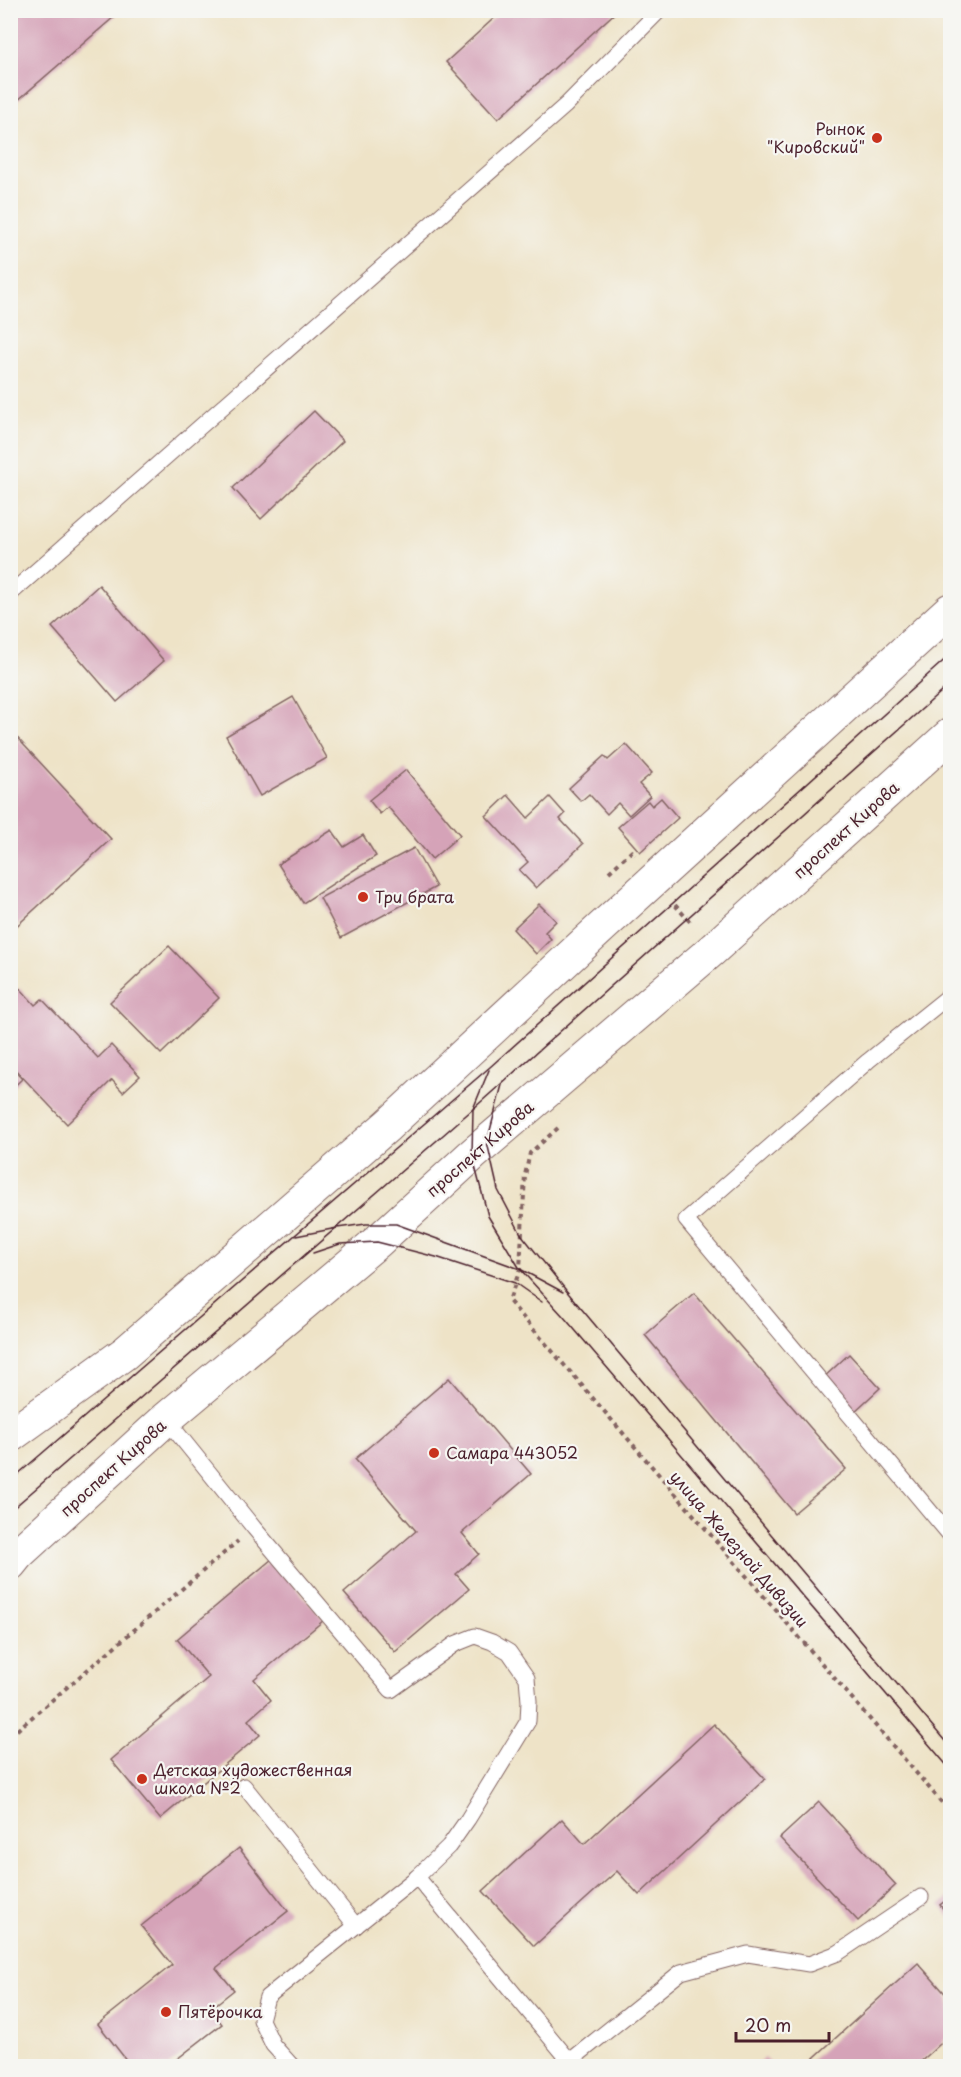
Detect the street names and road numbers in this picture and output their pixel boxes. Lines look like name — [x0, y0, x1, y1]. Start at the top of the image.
street label: проспект Кирова — [787, 775, 904, 884]
street label: проспект Кирова — [420, 1095, 538, 1202]
street label: проспект Кирова — [54, 1413, 171, 1522]
street label: улица Железной Дивизии — [665, 1465, 815, 1632]

